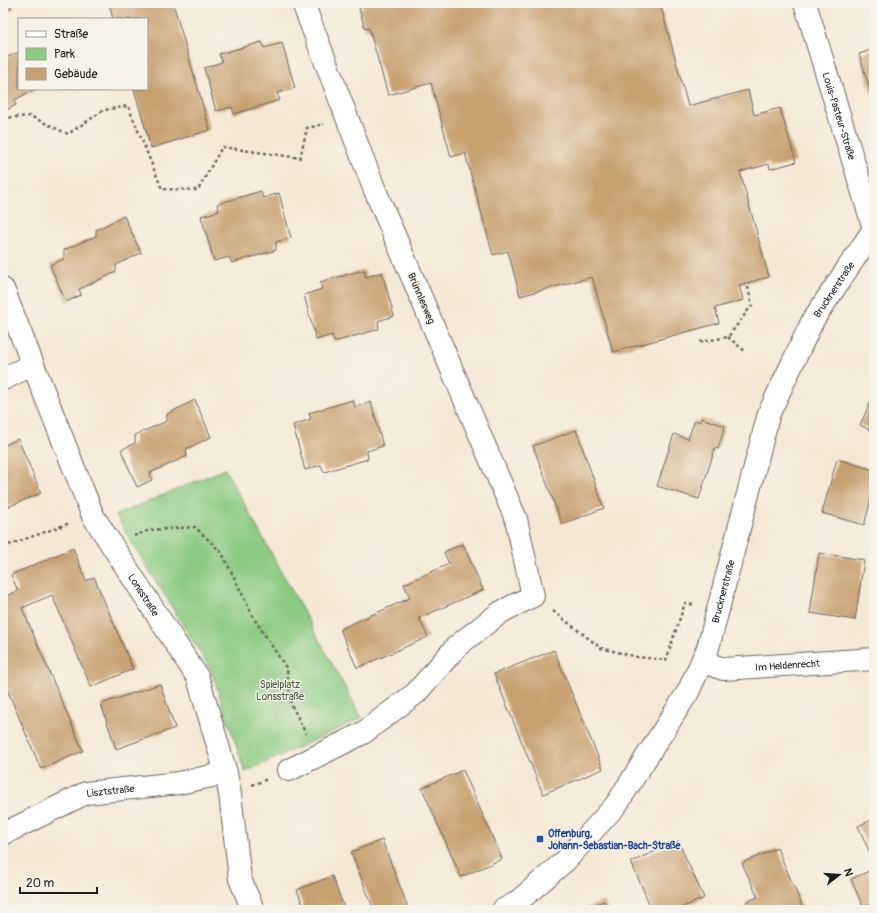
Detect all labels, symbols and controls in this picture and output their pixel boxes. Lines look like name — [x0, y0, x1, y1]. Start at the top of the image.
legend — [18, 18, 148, 90]
text: Straße — [54, 27, 88, 42]
text: Park — [54, 47, 75, 62]
text: Gebäude — [54, 67, 98, 82]
street label: Louis-Pasteur-Straße — [819, 71, 858, 161]
street label: Brucknerstraße — [811, 260, 857, 320]
street label: Brünnlesweg — [405, 271, 437, 326]
street label: Brucknerstraße — [710, 559, 738, 624]
street label: Lonsstraße — [125, 572, 161, 619]
street label: Im Heldenrecht — [755, 658, 821, 674]
park label: Spielplatz Lonsstraße — [256, 679, 304, 703]
street label: Lisztstraße — [86, 783, 135, 800]
place label: Offenburg, Johann-Sebastian-Bach-Straße — [548, 828, 682, 852]
marker: Offenburg, Johann-Sebastian-Bach-Straße — [535, 834, 545, 844]
north arrow — [819, 855, 859, 895]
text: N — [841, 867, 856, 878]
scale bar — [20, 869, 97, 895]
text: 20 m — [26, 876, 55, 891]

